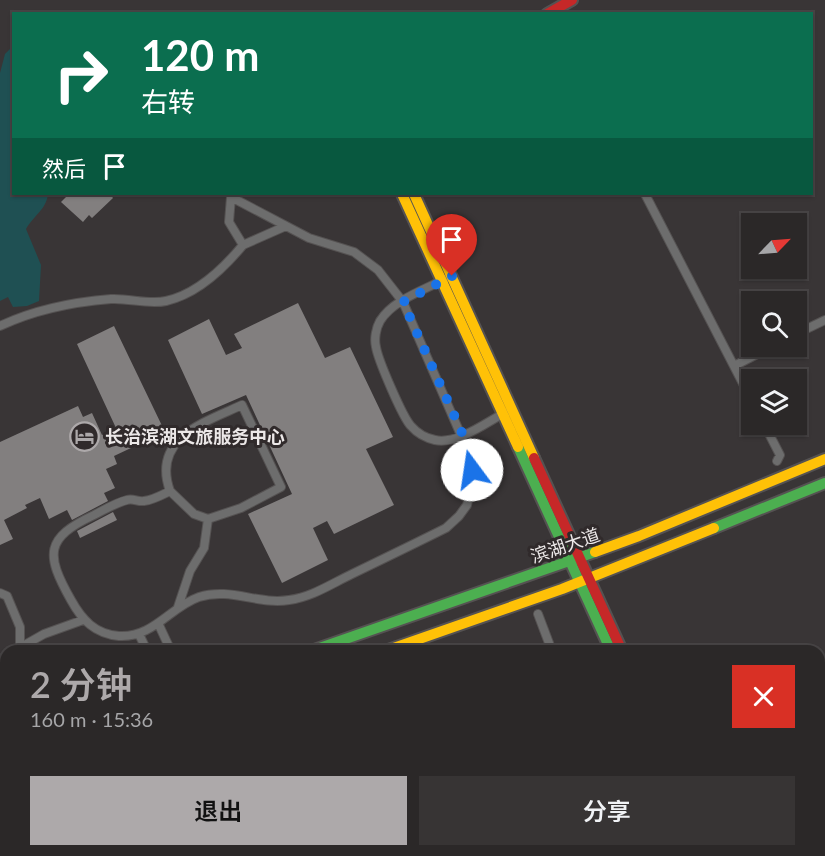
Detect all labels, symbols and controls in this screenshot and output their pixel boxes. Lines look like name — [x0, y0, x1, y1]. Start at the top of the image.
text: 120 m — [141, 30, 259, 80]
icon: right — [42, 36, 120, 114]
text: 右转 — [141, 85, 195, 118]
icon: arrive — [98, 150, 131, 183]
text: 然后 — [42, 155, 86, 182]
north arrow — [741, 213, 807, 279]
map controls — [741, 213, 807, 435]
pin — [426, 214, 477, 276]
icon: arrive — [435, 223, 468, 256]
button: search — [741, 291, 807, 357]
button: layers — [741, 369, 807, 435]
hotel icon: 长治滨湖文旅服务中心 — [68, 420, 100, 452]
place label: 长治滨湖文旅服务中心 — [105, 425, 285, 447]
position arrow — [440, 438, 504, 502]
street label: 滨湖大道 — [527, 523, 603, 567]
text: 2 分钟 — [30, 662, 132, 706]
button: close — [732, 665, 795, 728]
text: 160 m · 15:36 — [30, 707, 153, 731]
button: 退出 — [30, 776, 407, 845]
button: 分享 — [419, 776, 795, 845]

